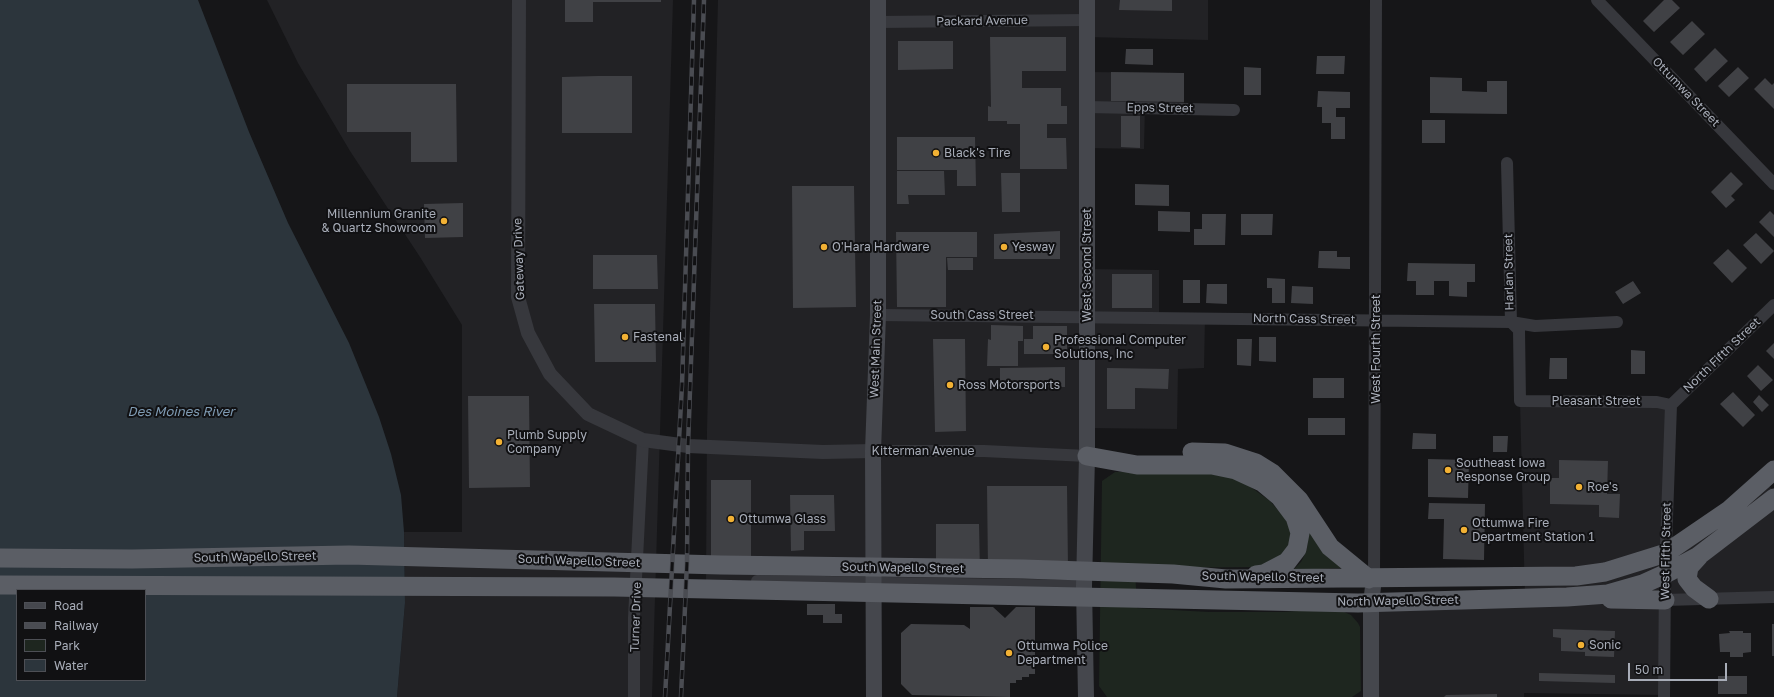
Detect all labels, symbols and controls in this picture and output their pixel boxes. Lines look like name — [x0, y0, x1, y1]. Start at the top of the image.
street label: Packard Avenue — [936, 13, 1028, 29]
street label: Ottumwa Street — [1649, 54, 1723, 130]
street label: Epps Street — [1126, 100, 1194, 116]
place label: Black's Tire — [944, 146, 1010, 160]
marker: Black's Tire — [931, 148, 941, 158]
place label: Millennium Granite & Quartz Showroom — [322, 207, 436, 235]
street label: West Second Street — [1080, 208, 1094, 322]
marker: Millennium Granite & Quartz Showroom — [439, 216, 449, 226]
street label: Gateway Drive — [510, 218, 528, 300]
street label: Harlan Street — [1501, 233, 1517, 311]
place label: O'Hara Hardware — [832, 240, 929, 254]
place label: Yesway — [1012, 240, 1055, 254]
marker: O'Hara Hardware — [819, 242, 829, 252]
marker: Yesway — [999, 242, 1009, 252]
street label: West Fourth Street — [1369, 294, 1383, 404]
street label: West Main Street — [867, 300, 885, 398]
street label: South Cass Street — [930, 308, 1034, 322]
street label: North Cass Street — [1253, 311, 1355, 327]
street label: North Fifth Street — [1680, 314, 1764, 396]
place label: Fastenal — [633, 330, 683, 344]
marker: Fastenal — [620, 332, 630, 342]
place label: Professional Computer Solutions, Inc — [1054, 333, 1186, 361]
marker: Professional Computer Solutions, Inc — [1041, 342, 1051, 352]
place label: Ross Motorsports — [958, 378, 1060, 392]
marker: Ross Motorsports — [945, 380, 955, 390]
street label: Pleasant Street — [1551, 394, 1641, 408]
water label: Des Moines River — [128, 404, 234, 420]
place label: Plumb Supply Company — [507, 428, 587, 456]
marker: Plumb Supply Company — [494, 437, 504, 447]
street label: Kitterman Avenue — [872, 444, 974, 458]
place label: Southeast Iowa Response Group — [1456, 456, 1550, 484]
marker: Southeast Iowa Response Group — [1443, 465, 1453, 475]
place label: Roe's — [1587, 480, 1618, 494]
marker: Roe's — [1574, 482, 1584, 492]
street label: West Fifth Street — [1658, 502, 1674, 600]
place label: Ottumwa Glass — [739, 512, 826, 526]
marker: Ottumwa Glass — [726, 514, 736, 524]
place label: Ottumwa Fire Department Station 1 — [1472, 516, 1594, 544]
marker: Ottumwa Fire Department Station 1 — [1459, 525, 1469, 535]
street label: South Wapello Street — [194, 549, 316, 565]
street label: South Wapello Street — [517, 552, 641, 570]
street label: South Wapello Street — [842, 560, 964, 576]
street label: South Wapello Street — [1202, 569, 1324, 585]
street label: Turner Drive — [628, 582, 644, 652]
legend — [16, 589, 146, 681]
street label: North Wapello Street — [1337, 593, 1459, 609]
text: Road — [54, 598, 83, 613]
text: Railway — [54, 618, 99, 633]
text: Park — [54, 638, 80, 653]
place label: Sonic — [1589, 638, 1621, 652]
place label: Ottumwa Police Department — [1017, 639, 1108, 667]
marker: Sonic — [1576, 640, 1586, 650]
marker: Ottumwa Police Department — [1004, 648, 1014, 658]
scale bar — [1630, 655, 1729, 681]
text: Water — [54, 658, 88, 673]
text: 50 m — [1635, 662, 1663, 677]

